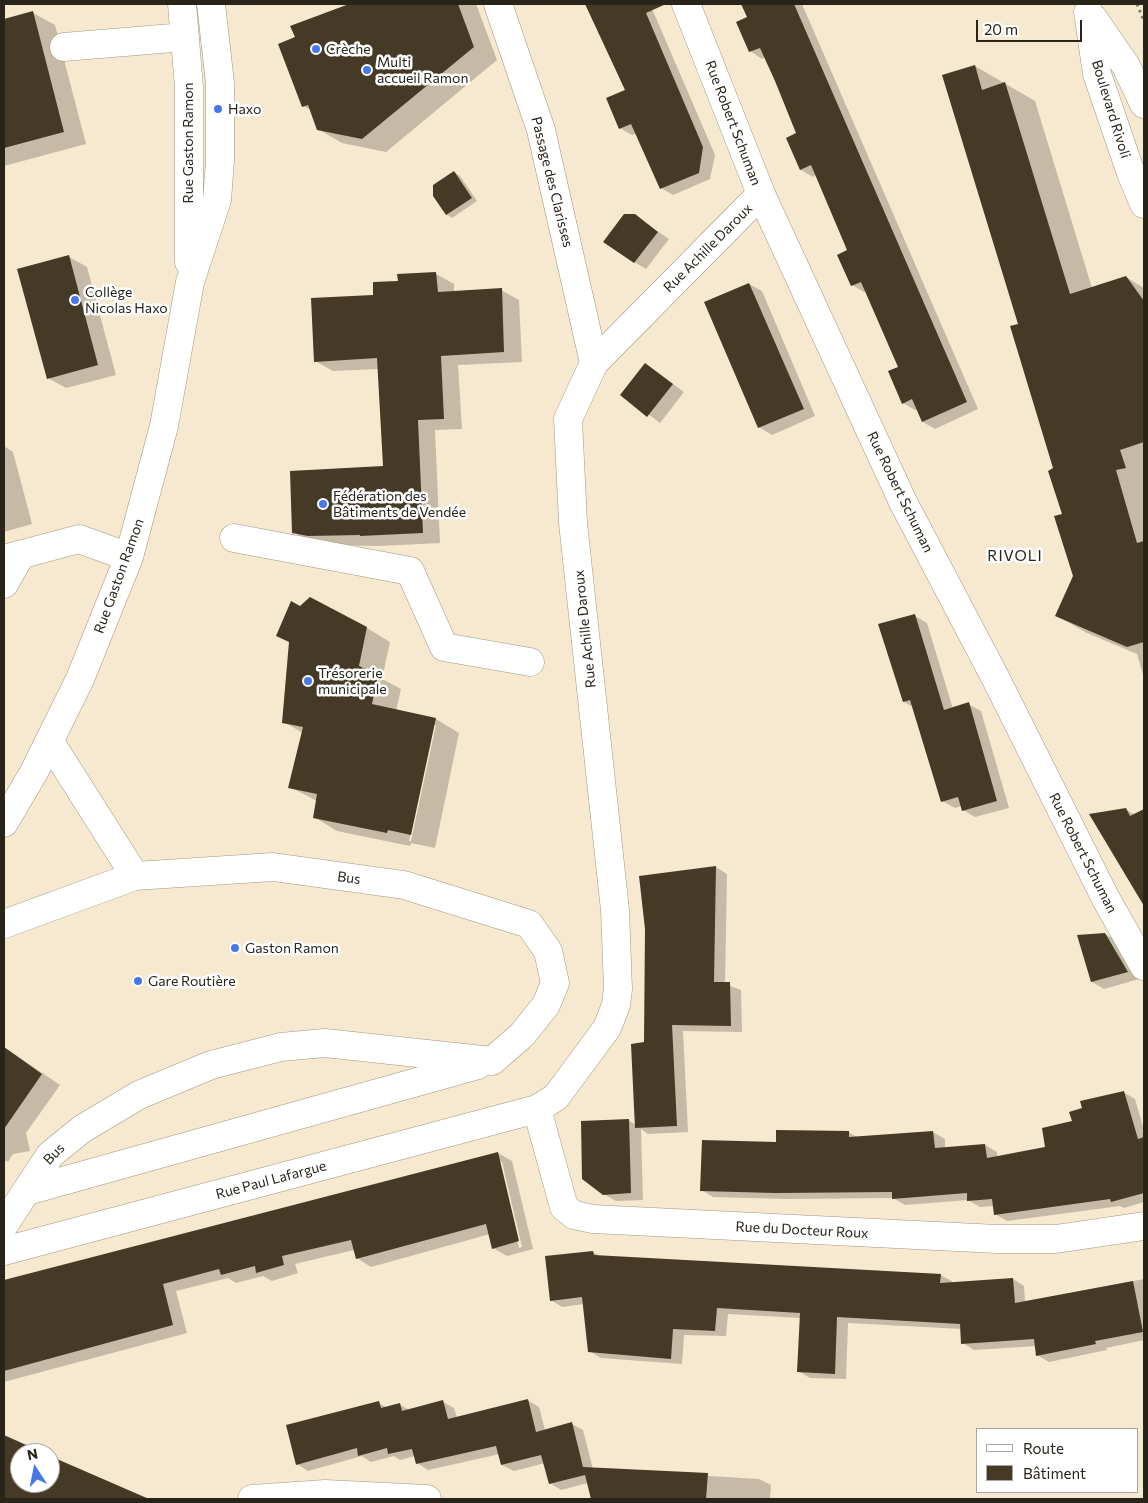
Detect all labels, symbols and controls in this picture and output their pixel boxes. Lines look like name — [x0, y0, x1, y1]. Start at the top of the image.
scale bar — [978, 10, 1084, 42]
text: 20 m — [984, 20, 1018, 38]
place label: Crèche — [326, 41, 371, 57]
marker: Crèche — [310, 43, 322, 55]
place label: Multi accueil Ramon — [377, 54, 468, 86]
street label: Rue Robert Schuman — [701, 58, 765, 188]
street label: Boulevard Rivoli — [1088, 58, 1134, 160]
marker: Multi accueil Ramon — [361, 64, 373, 76]
street label: Rue Gaston Ramon — [180, 82, 196, 204]
place label: Haxo — [228, 101, 261, 117]
marker: Haxo — [212, 103, 224, 115]
street label: Passage des Clarisses — [528, 115, 576, 249]
street label: Rue Achille Daroux — [660, 200, 756, 296]
place label: Collège Nicolas Haxo — [85, 284, 168, 316]
marker: Collège Nicolas Haxo — [69, 294, 81, 306]
street label: Rue Robert Schuman — [863, 429, 937, 555]
place label: Fédération des Bâtiments de Vendée — [333, 488, 466, 520]
marker: Fédération des Bâtiments de Vendée — [317, 498, 329, 510]
street label: Rue Gaston Ramon — [90, 516, 148, 636]
district label: RIVOLI — [987, 547, 1043, 565]
street label: Rue Achille Daroux — [570, 569, 600, 689]
place label: Trésorerie municipale — [318, 665, 387, 698]
marker: Trésorerie municipale — [302, 675, 314, 687]
street label: Rue Robert Schuman — [1045, 790, 1121, 916]
street label: Bus — [336, 868, 362, 888]
place label: Gaston Ramon — [245, 940, 339, 956]
marker: Gaston Ramon — [229, 942, 241, 954]
place label: Gare Routière — [148, 973, 236, 989]
marker: Gare Routière — [132, 975, 144, 987]
street label: Bus — [40, 1140, 68, 1168]
street label: Rue Paul Lafargue — [214, 1157, 328, 1203]
street label: Rue du Docteur Roux — [735, 1218, 869, 1242]
legend — [976, 1428, 1138, 1493]
text: Route — [1023, 1439, 1064, 1457]
north arrow — [10, 1443, 60, 1493]
text: N — [25, 1444, 39, 1463]
text: Bâtiment — [1023, 1464, 1086, 1482]

